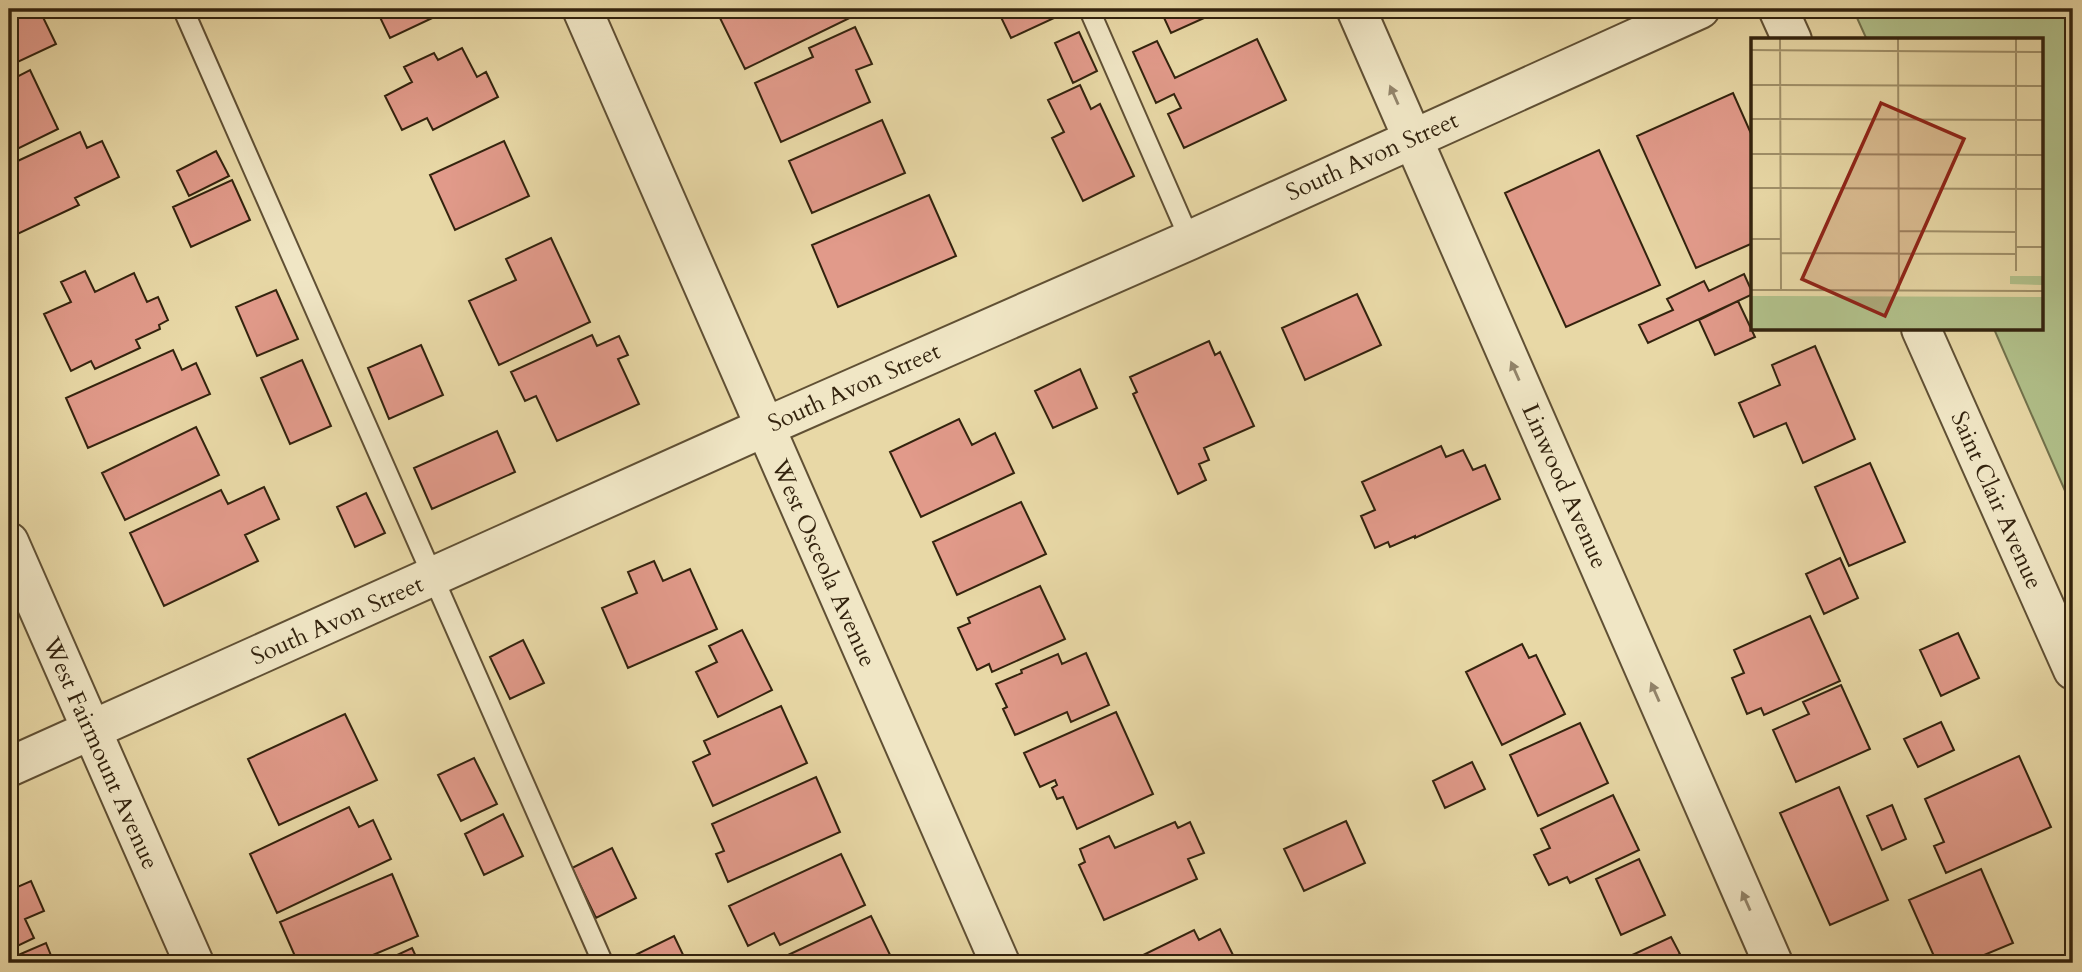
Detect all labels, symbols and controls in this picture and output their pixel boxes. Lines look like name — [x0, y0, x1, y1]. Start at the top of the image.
inset map — [1751, 38, 2044, 331]
one-way arrow — [1388, 85, 1399, 106]
street label: South Avon Street — [1281, 104, 1464, 209]
street label: South Avon Street — [763, 335, 946, 440]
one-way arrow — [1509, 361, 1520, 382]
street label: Linwood Avenue — [1513, 399, 1616, 574]
street label: Saint Clair Avenue — [1943, 406, 2051, 594]
street label: West Osceola Avenue — [763, 453, 884, 672]
street label: South Avon Street — [246, 568, 429, 673]
street label: West Fairmount Avenue — [34, 631, 167, 875]
one-way arrow — [1649, 682, 1661, 702]
one-way arrow — [1740, 890, 1751, 911]

